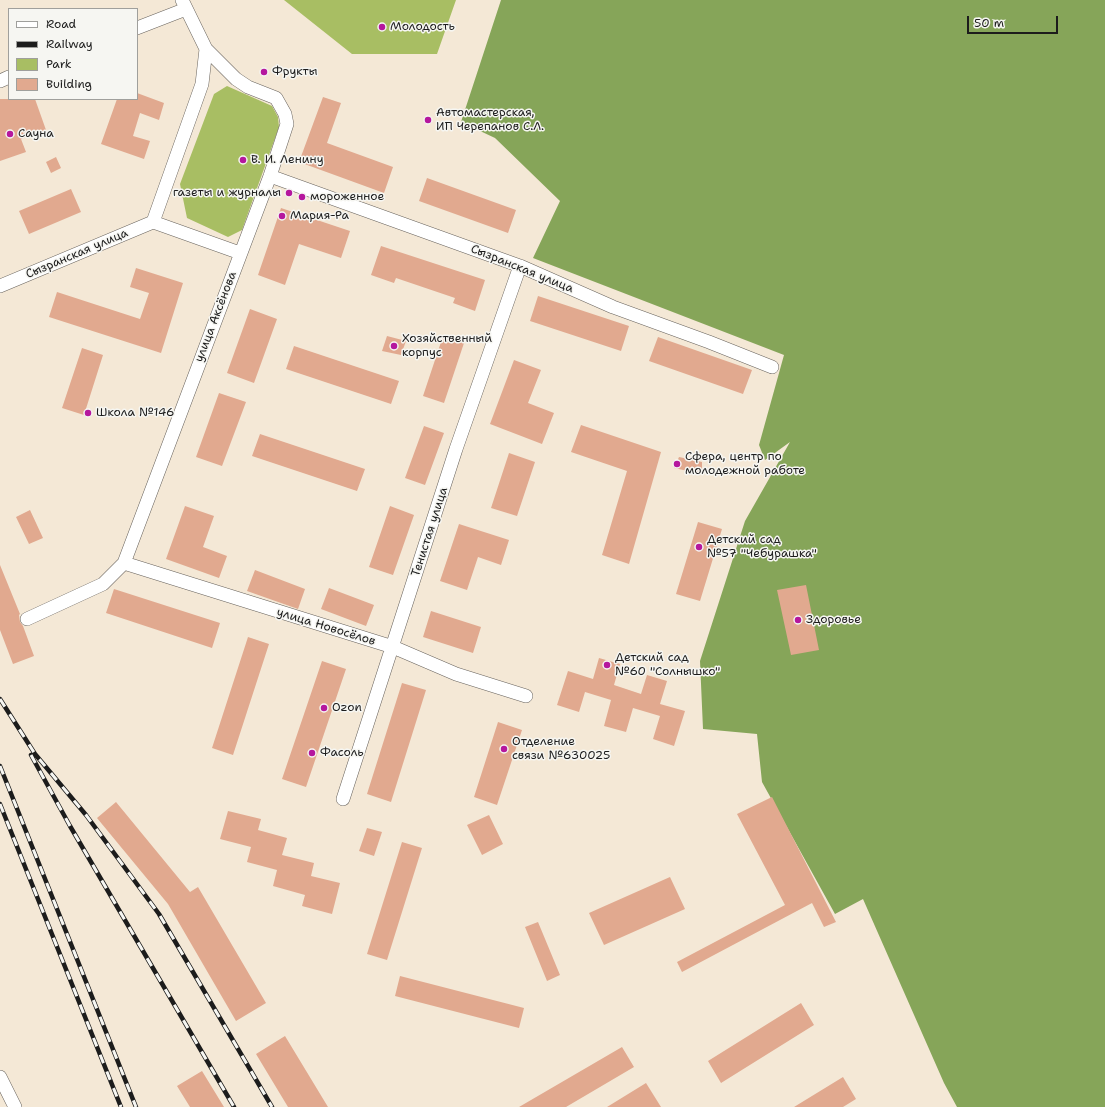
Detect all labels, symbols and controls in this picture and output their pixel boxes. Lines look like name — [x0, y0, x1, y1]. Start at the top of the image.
legend — [8, 8, 138, 100]
scale bar — [969, 8, 1060, 34]
text: 50 m — [974, 15, 1004, 31]
text: Road — [46, 16, 76, 32]
place label: Молодость — [390, 20, 455, 34]
marker: Молодость — [377, 22, 387, 32]
text: Railway — [46, 36, 93, 52]
text: Park — [46, 56, 72, 72]
place label: Фрукты — [272, 65, 317, 79]
marker: Фрукты — [259, 67, 269, 77]
text: Building — [46, 76, 92, 92]
place label: Автомастерская, ИП Черепанов С.Л. — [436, 106, 544, 134]
marker: Автомастерская, ИП Черепанов С.Л. — [423, 115, 433, 125]
place label: Сауна — [18, 127, 54, 141]
marker: Сауна — [5, 129, 15, 139]
place label: В. И. Ленину — [251, 153, 324, 167]
marker: В. И. Ленину — [238, 155, 248, 165]
place label: газеты и журналы — [173, 186, 281, 200]
marker: газеты и журналы — [284, 188, 294, 198]
place label: мороженное — [310, 190, 384, 204]
marker: мороженное — [297, 192, 307, 202]
place label: Мария-Ра — [290, 209, 349, 223]
marker: Мария-Ра — [277, 211, 287, 221]
street label: Сызранская улица — [24, 226, 130, 282]
street label: Сызранская улица — [468, 242, 576, 296]
street label: улица Аксёнова — [192, 270, 240, 364]
place label: Хозяйственный корпус — [402, 332, 492, 360]
marker: Хозяйственный корпус — [389, 341, 399, 351]
place label: Школа №146 — [96, 406, 175, 420]
marker: Школа №146 — [83, 408, 93, 418]
place label: Сфера, центр по молодежной работе — [685, 450, 805, 478]
marker: Сфера, центр по молодежной работе — [672, 459, 682, 469]
street label: Тенистая улица — [409, 485, 451, 579]
place label: Детский сад №57 "Чебурашка" — [707, 533, 817, 561]
marker: Детский сад №57 "Чебурашка" — [694, 542, 704, 552]
street label: улица Новосёлов — [275, 605, 377, 649]
place label: Здоровье — [806, 613, 861, 627]
marker: Здоровье — [793, 615, 803, 625]
place label: Детский сад №60 "Солнышко" — [615, 651, 720, 679]
marker: Детский сад №60 "Солнышко" — [602, 660, 612, 670]
place label: Ozon — [332, 701, 362, 715]
marker: Ozon — [319, 703, 329, 713]
place label: Отделение связи №630025 — [512, 735, 610, 763]
marker: Отделение связи №630025 — [499, 744, 509, 754]
place label: Фасоль — [320, 746, 364, 760]
marker: Фасоль — [307, 748, 317, 758]

